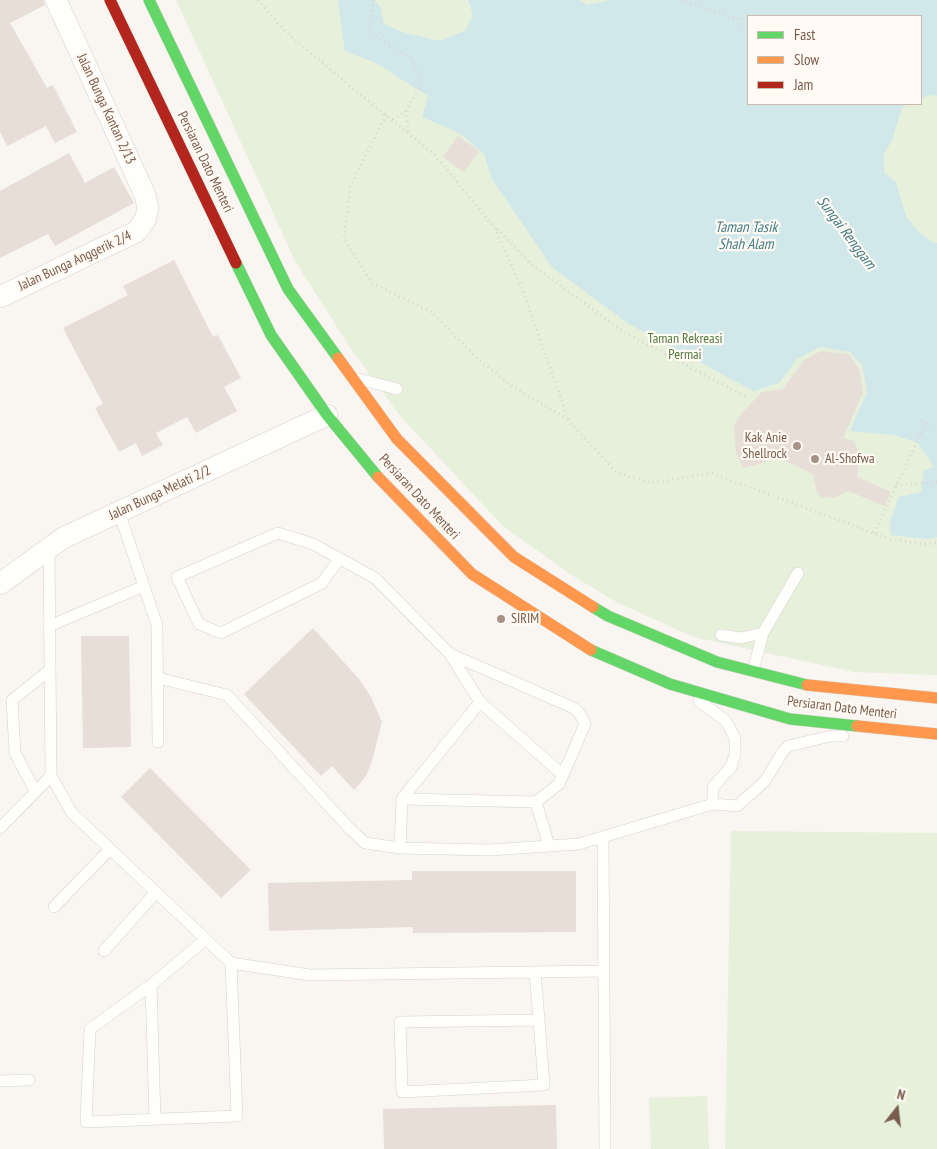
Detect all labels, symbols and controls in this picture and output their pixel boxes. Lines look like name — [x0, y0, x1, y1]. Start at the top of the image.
legend — [747, 15, 922, 105]
text: Fast — [794, 25, 815, 44]
text: Slow — [794, 50, 819, 69]
street label: Jalan Bunga Kantan 2/13 — [73, 51, 139, 167]
text: Jam — [794, 75, 813, 94]
street label: Persiaran Dato Menteri — [173, 109, 237, 215]
water label: Sungai Renggam — [813, 193, 879, 273]
water label: Taman Tasik Shah Alam — [715, 219, 777, 254]
street label: Jalan Bunga Anggerik 2/4 — [16, 227, 134, 295]
park label: Taman Rekreasi Permai — [648, 331, 722, 364]
place label: Kak Anie Shellrock — [742, 430, 787, 462]
marker: Kak Anie Shellrock — [791, 440, 803, 452]
street label: Persiaran Dato Menteri — [375, 451, 463, 543]
place label: Al-Shofwa — [825, 451, 874, 467]
marker: Al-Shofwa — [809, 453, 821, 465]
street label: Jalan Bunga Melati 2/2 — [106, 462, 214, 524]
place label: SIRIM — [511, 611, 539, 627]
marker: SIRIM — [495, 613, 507, 625]
street label: Persiaran Dato Menteri — [786, 693, 898, 723]
north arrow — [872, 1084, 922, 1134]
text: N — [895, 1085, 907, 1104]

